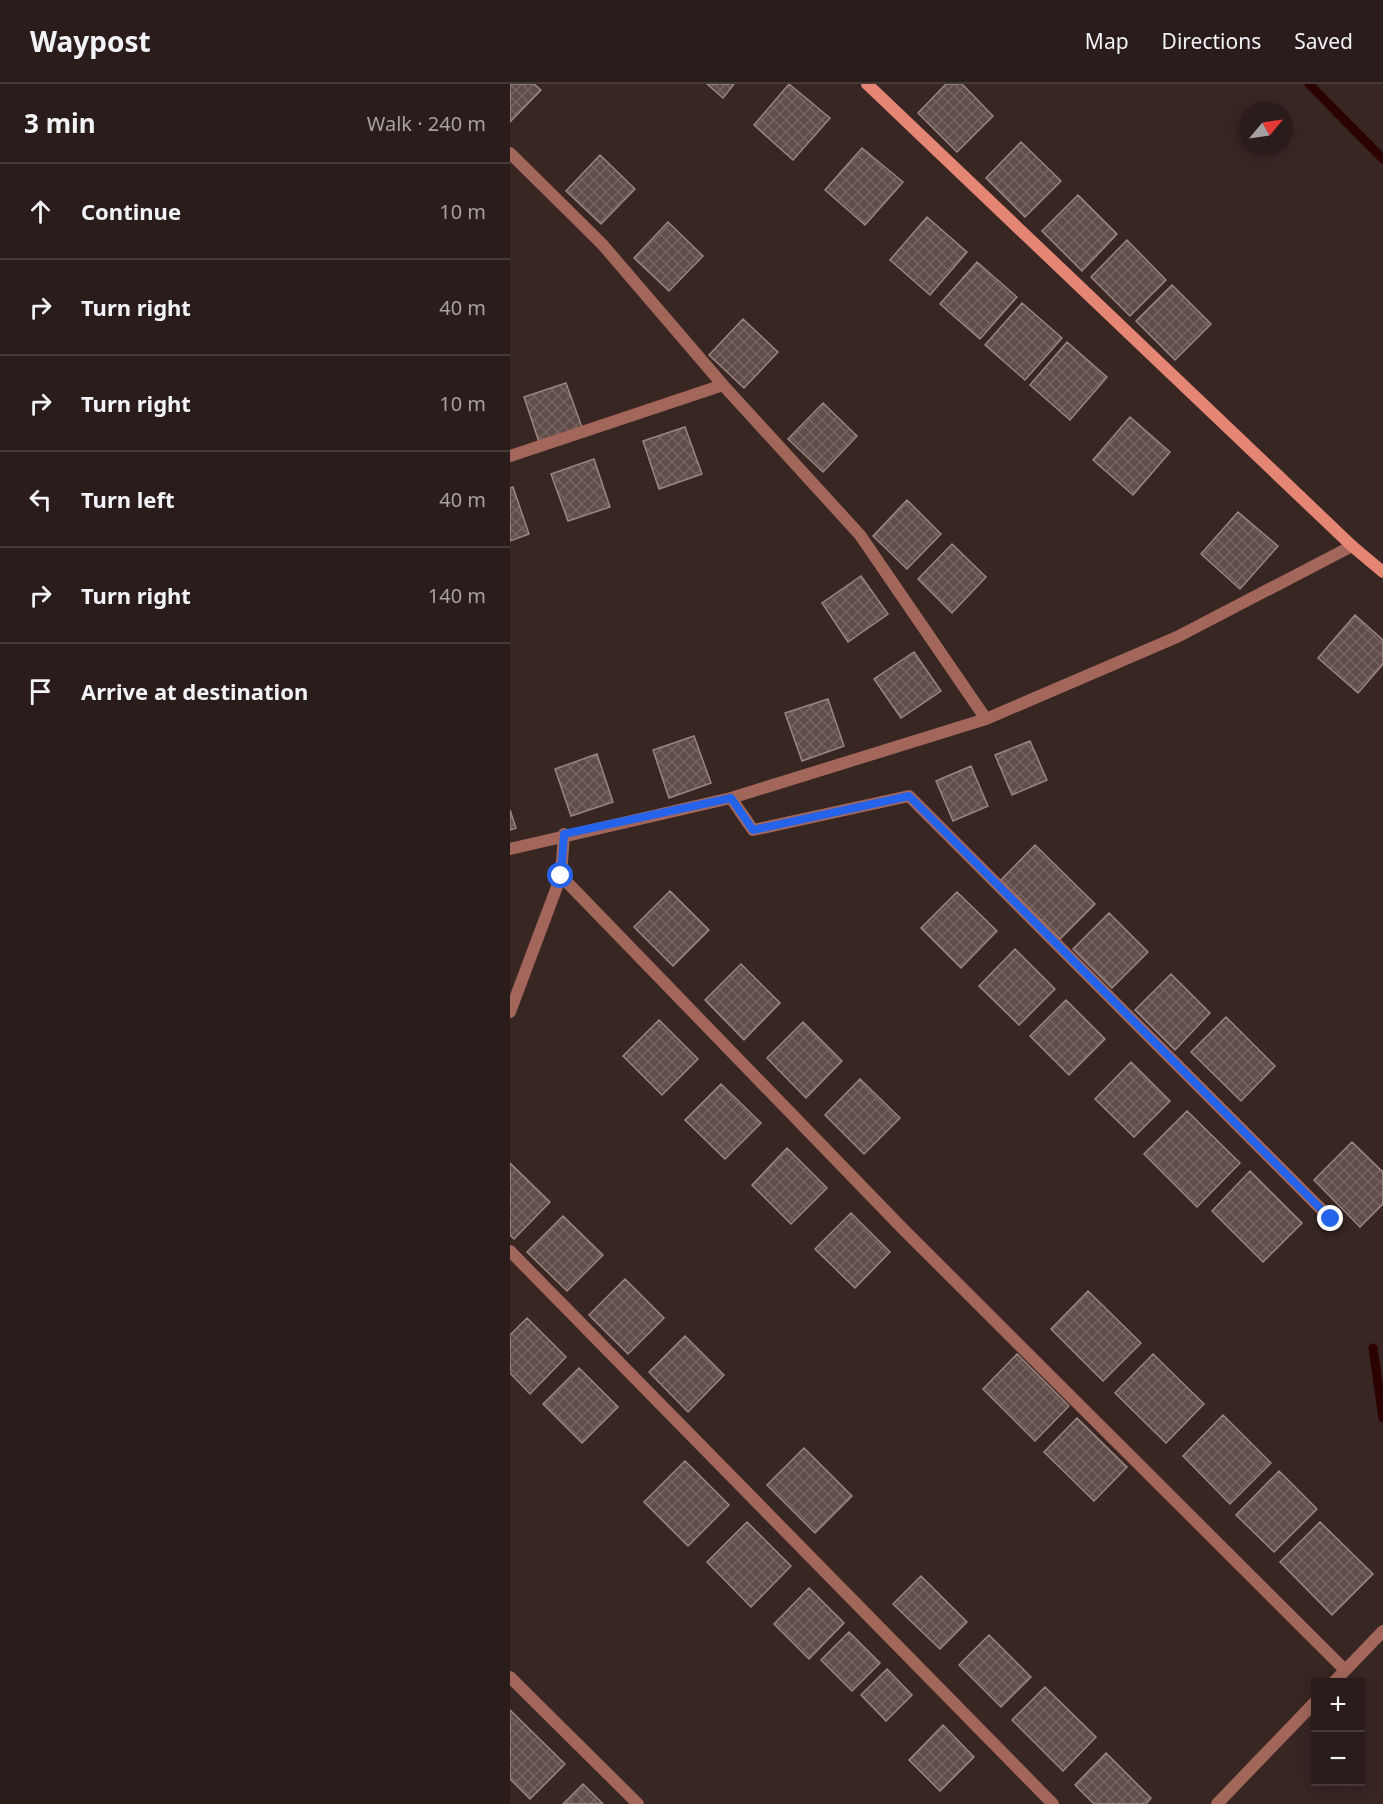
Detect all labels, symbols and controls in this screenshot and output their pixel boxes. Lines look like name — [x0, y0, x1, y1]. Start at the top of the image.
text: Waypost — [30, 22, 151, 60]
text: Map — [1085, 27, 1129, 55]
text: Directions — [1162, 27, 1261, 55]
text: Saved — [1294, 27, 1353, 55]
north arrow — [1239, 102, 1293, 156]
text: 3 min — [24, 105, 96, 141]
text: Walk · 240 m — [367, 110, 486, 137]
icon: ahead — [24, 195, 57, 228]
text: Continue — [81, 196, 181, 226]
text: 10 m — [439, 198, 486, 225]
icon: right — [24, 291, 57, 324]
text: Turn right — [81, 292, 191, 322]
text: 40 m — [439, 294, 486, 321]
icon: right — [24, 387, 57, 420]
text: Turn right — [81, 388, 191, 418]
text: 10 m — [439, 390, 486, 417]
icon: left — [24, 483, 57, 516]
text: Turn left — [81, 484, 175, 514]
text: 40 m — [439, 486, 486, 513]
icon: right — [24, 579, 57, 612]
text: Turn right — [81, 580, 191, 610]
text: 140 m — [428, 582, 486, 609]
icon: arrive — [24, 675, 57, 708]
text: Arrive at destination — [81, 676, 308, 706]
route start — [547, 862, 573, 888]
route end — [1317, 1205, 1343, 1231]
map controls — [1311, 1678, 1365, 1786]
button: + — [1311, 1678, 1365, 1732]
button: − — [1311, 1732, 1365, 1786]

